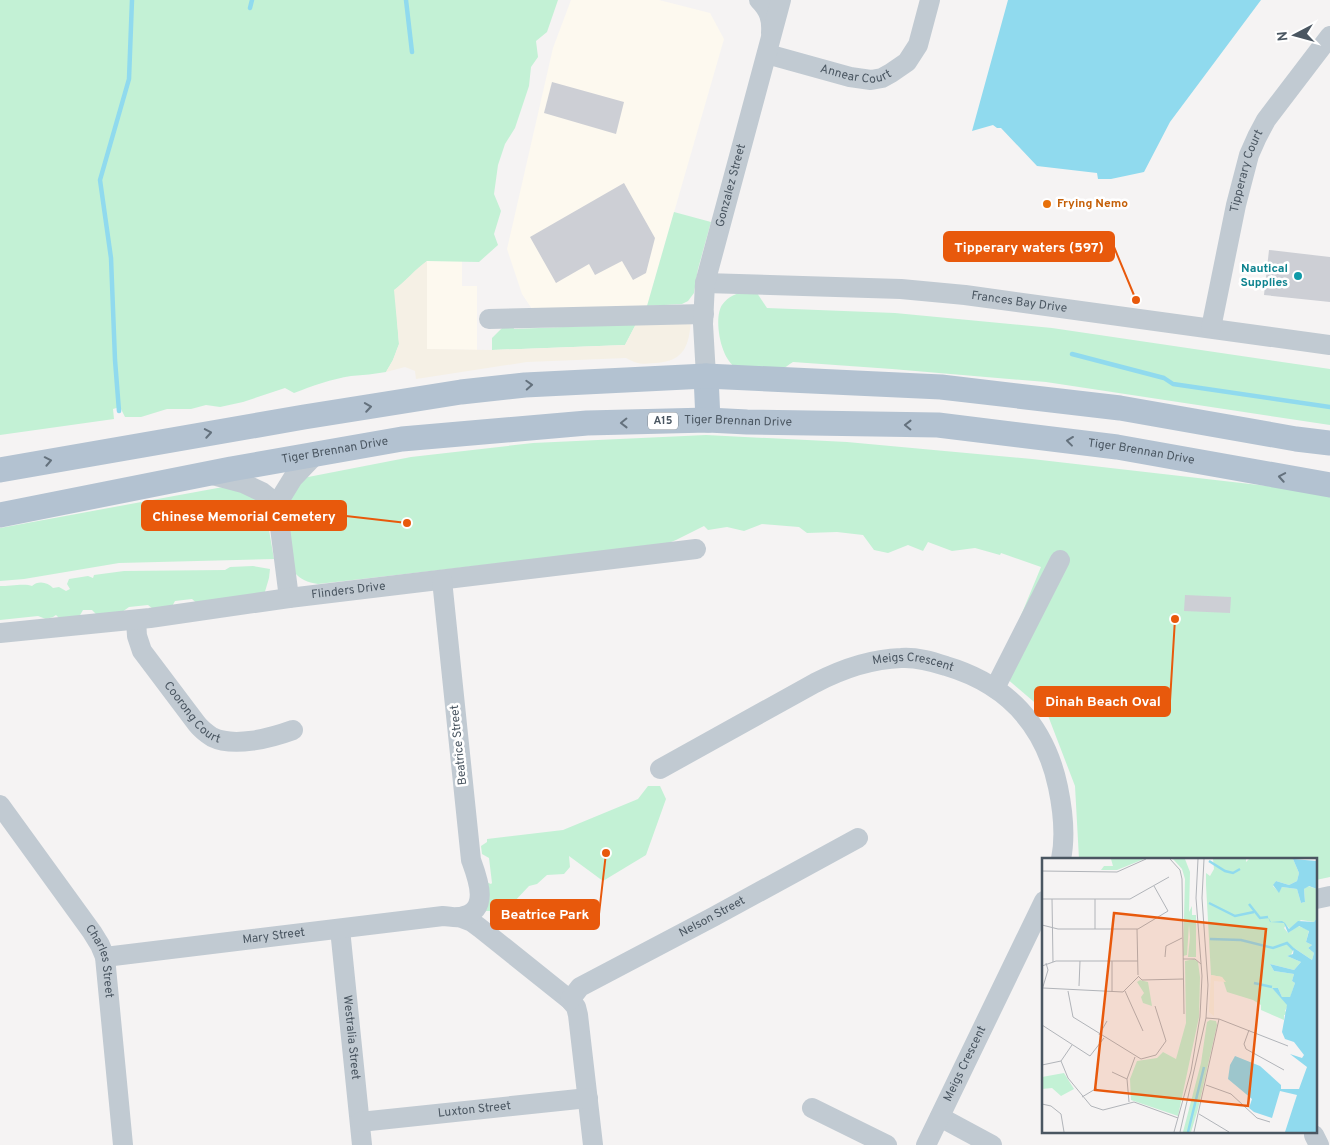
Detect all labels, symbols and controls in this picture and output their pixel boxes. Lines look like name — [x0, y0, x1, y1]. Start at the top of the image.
north arrow — [1270, 10, 1320, 60]
text: N — [1275, 30, 1293, 42]
street label: Annear Court — [818, 61, 895, 88]
street label: Tipperary Court — [1227, 127, 1267, 214]
street label: Gonzalez Street — [712, 142, 750, 229]
place label: Frying Nemo — [1057, 196, 1128, 212]
marker: Frying Nemo — [1041, 198, 1053, 210]
callout: Tipperary waters (597) — [944, 232, 1114, 261]
text: Tipperary waters (597) — [954, 240, 1104, 257]
place label: Nautical Supplies — [1240, 261, 1288, 291]
marker: Nautical Supplies — [1292, 270, 1304, 282]
street label: Frances Bay Drive — [970, 288, 1068, 317]
one-way arrow — [526, 379, 534, 390]
one-way arrow — [364, 402, 373, 412]
road number: A15 — [648, 412, 678, 430]
street label: Tiger Brennan Drive — [684, 412, 792, 431]
one-way arrow — [619, 417, 627, 428]
one-way arrow — [904, 420, 912, 430]
one-way arrow — [204, 429, 212, 439]
street label: Tiger Brennan Drive — [280, 434, 389, 468]
street label: Tiger Brennan Drive — [1087, 435, 1196, 469]
one-way arrow — [1066, 436, 1074, 447]
one-way arrow — [43, 456, 52, 466]
one-way arrow — [1278, 472, 1286, 482]
callout: Chinese Memorial Cemetery — [142, 501, 346, 530]
text: Chinese Memorial Cemetery — [152, 509, 336, 526]
street label: Flinders Drive — [310, 578, 386, 603]
street label: Meigs Crescent — [871, 650, 956, 676]
street label: Coorong Court — [160, 678, 222, 748]
callout: Dinah Beach Oval — [1035, 687, 1170, 716]
text: Dinah Beach Oval — [1045, 694, 1161, 711]
street label: Beatrice Street — [447, 704, 471, 786]
inset map — [1042, 858, 1318, 1132]
street label: Nelson Street — [676, 893, 748, 941]
callout: Beatrice Park — [491, 900, 599, 929]
text: Beatrice Park — [501, 907, 590, 924]
street label: Charles Street — [81, 921, 117, 999]
street label: Mary Street — [242, 925, 306, 948]
street label: Westralia Street — [339, 994, 363, 1081]
street label: Meigs Crescent — [940, 1023, 990, 1104]
street label: Luxton Street — [437, 1098, 512, 1122]

